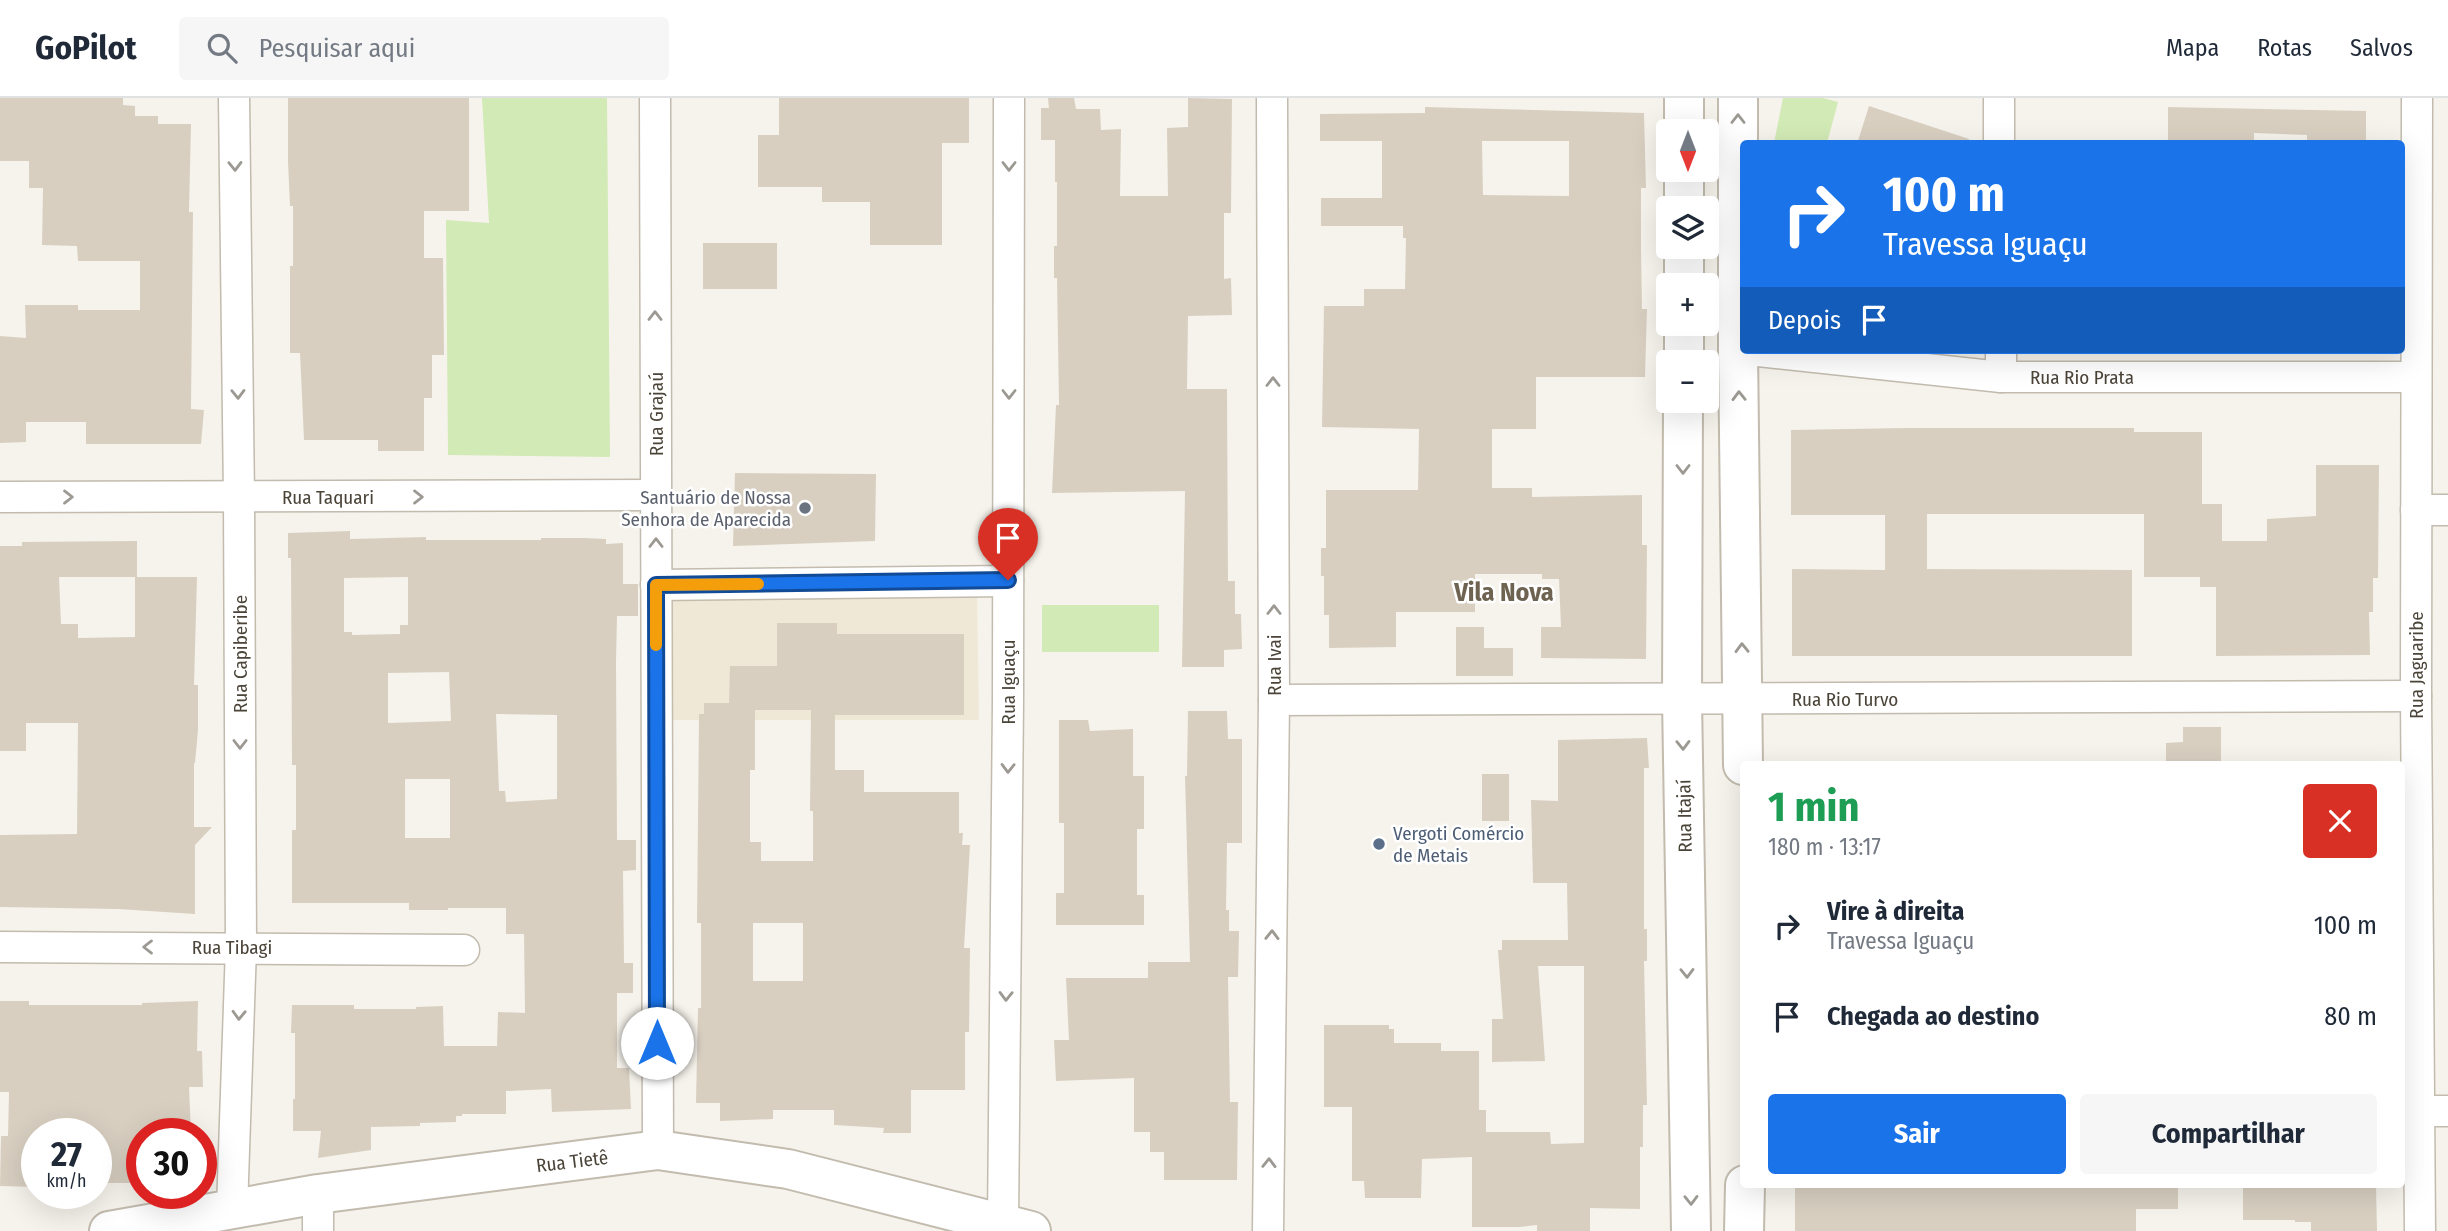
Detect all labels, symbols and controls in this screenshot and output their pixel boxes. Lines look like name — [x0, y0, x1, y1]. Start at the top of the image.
search box — [179, 17, 669, 80]
text: GoPilot — [35, 28, 137, 68]
icon: search — [203, 29, 241, 67]
text: Pesquisar aqui — [259, 33, 415, 64]
text: Mapa — [2166, 34, 2219, 62]
text: Rotas — [2257, 34, 2312, 62]
text: Salvos — [2350, 34, 2413, 62]
one-way arrow — [1730, 113, 1746, 124]
north arrow — [1656, 119, 1718, 182]
map controls — [1656, 119, 1719, 413]
one-way arrow — [227, 161, 242, 172]
one-way arrow — [1001, 161, 1017, 172]
text: 100 m — [1883, 165, 2005, 224]
icon: right — [1768, 168, 1859, 259]
button: layers — [1656, 196, 1719, 259]
text: Travessa Iguaçu — [1883, 225, 2088, 263]
button: + — [1656, 273, 1719, 336]
icon: arrive — [1855, 301, 1893, 339]
text: Depois — [1768, 305, 1841, 336]
one-way arrow — [647, 310, 663, 320]
button: − — [1656, 350, 1719, 413]
street label: Rua Rio Prata — [2030, 366, 2134, 389]
street label: Rua Grajaú — [645, 372, 668, 456]
one-way arrow — [1265, 377, 1281, 387]
one-way arrow — [230, 389, 246, 399]
one-way arrow — [1001, 389, 1017, 399]
one-way arrow — [1731, 390, 1746, 401]
one-way arrow — [1675, 464, 1691, 475]
street label: Rua Taquari — [282, 486, 374, 509]
place label: Santuário de Nossa Senhora de Aparecida — [621, 486, 791, 531]
one-way arrow — [63, 489, 74, 505]
one-way arrow — [413, 489, 424, 505]
marker: Santuário de Nossa Senhora de Aparecida — [797, 500, 813, 516]
pin — [978, 508, 1038, 580]
icon: arrive — [989, 519, 1027, 557]
one-way arrow — [648, 537, 664, 548]
district label: Vila Nova — [1453, 577, 1554, 608]
street label: Rua Capiberibe — [229, 595, 252, 713]
one-way arrow — [1266, 604, 1282, 615]
street label: Rua Jaguaribe — [2405, 611, 2428, 719]
street label: Rua Ivai — [1263, 634, 1286, 696]
street label: Rua Iguaçu — [997, 640, 1020, 724]
one-way arrow — [1734, 642, 1750, 652]
street label: Rua Rio Turvo — [1792, 688, 1898, 711]
one-way arrow — [232, 739, 248, 749]
one-way arrow — [1675, 741, 1691, 751]
one-way arrow — [1000, 763, 1016, 774]
street label: Rua Itajaí — [1672, 779, 1697, 853]
text: 1 min — [1768, 782, 1859, 832]
button: close — [2303, 784, 2377, 858]
place label: Vergoti Comércio de Metais — [1393, 822, 1524, 867]
text: 180 m · 13:17 — [1768, 833, 1881, 861]
marker: Vergoti Comércio de Metais — [1371, 836, 1387, 852]
text: Vire à direita — [1827, 896, 1965, 927]
icon: right — [1768, 907, 1806, 945]
text: 100 m — [2314, 910, 2377, 941]
text: Travessa Iguaçu — [1827, 927, 1974, 955]
one-way arrow — [1264, 930, 1280, 940]
street label: Rua Tibagi — [192, 936, 272, 959]
one-way arrow — [143, 939, 153, 955]
one-way arrow — [1679, 968, 1695, 979]
one-way arrow — [998, 990, 1013, 1001]
icon: arrive — [1768, 998, 1806, 1036]
text: Chegada ao destino — [1827, 1001, 2039, 1032]
text: 80 m — [2324, 1001, 2377, 1032]
position arrow — [620, 1006, 694, 1080]
one-way arrow — [231, 1010, 246, 1021]
button: Sair — [1768, 1094, 2066, 1174]
button: Compartilhar — [2080, 1094, 2377, 1174]
speed limit sign: 30 — [126, 1118, 217, 1209]
text: 27 — [51, 1133, 82, 1175]
street label: Rua Tietê — [535, 1146, 609, 1177]
one-way arrow — [1261, 1157, 1277, 1168]
text: km/h — [46, 1170, 87, 1192]
one-way arrow — [1683, 1195, 1698, 1206]

